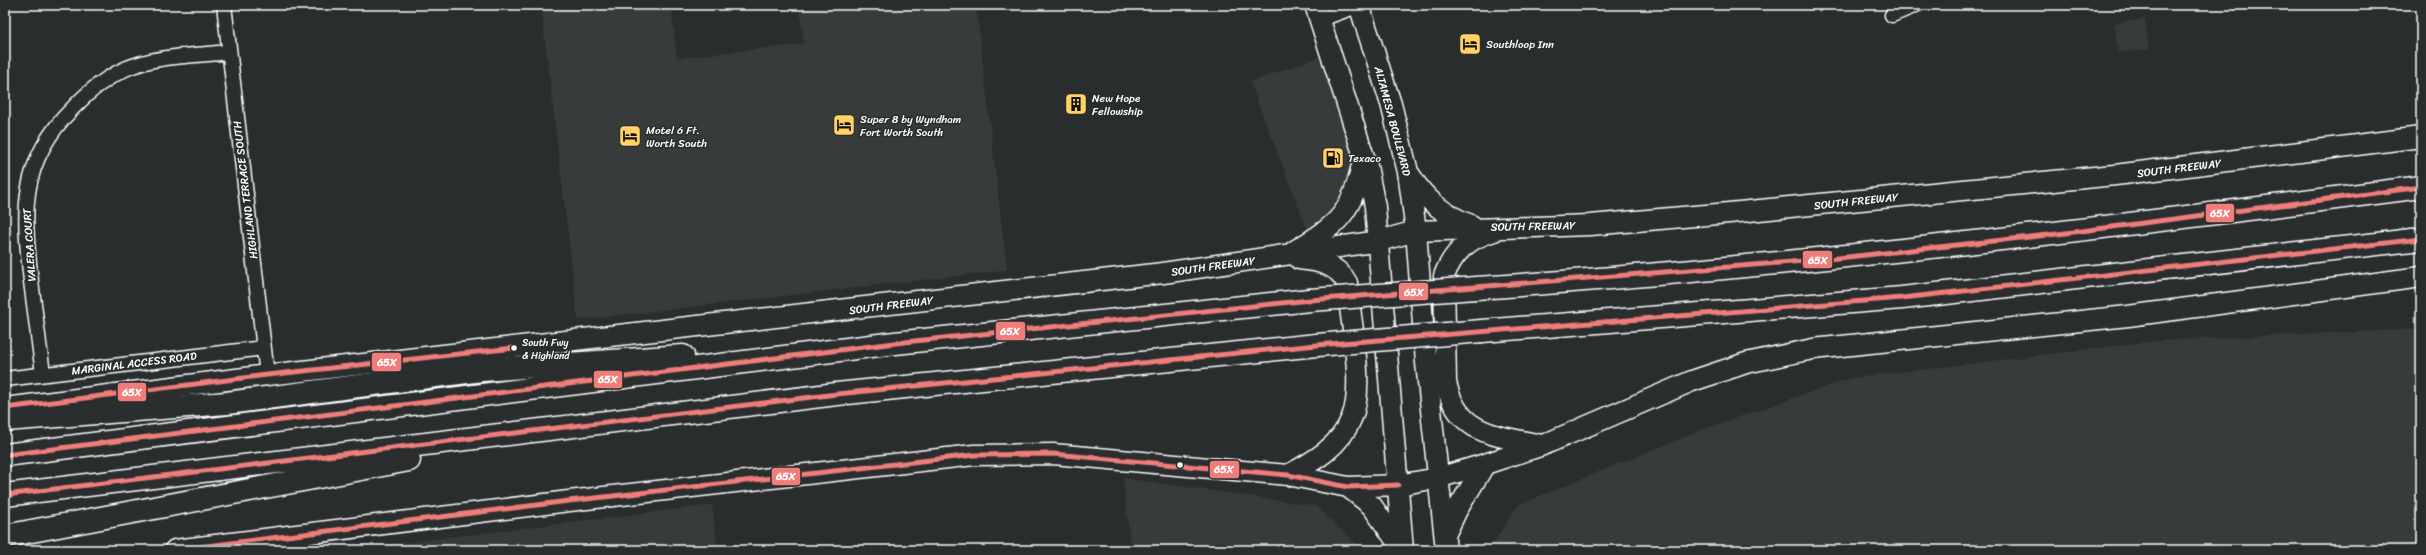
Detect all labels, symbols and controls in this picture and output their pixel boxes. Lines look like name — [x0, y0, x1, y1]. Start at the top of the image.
hotel icon: Southloop Inn — [1457, 31, 1483, 57]
place label: Southloop Inn — [1486, 35, 1554, 54]
street label: ALTAMESA BOULEVARD — [1368, 63, 1416, 179]
place label: New Hope Fellowship — [1092, 89, 1143, 121]
building icon: New Hope Fellowship — [1063, 91, 1089, 117]
place label: Super 8 by Wyndham Fort Worth South — [860, 110, 961, 142]
hotel icon: Super 8 by Wyndham Fort Worth South — [831, 112, 857, 138]
street label: HIGHLAND TERRACE SOUTH — [228, 119, 263, 260]
place label: Motel 6 Ft. Worth South — [646, 121, 707, 153]
hotel icon: Motel 6 Ft. Worth South — [617, 123, 643, 149]
fuel station icon: Texaco — [1320, 145, 1346, 171]
place label: Texaco — [1348, 149, 1381, 168]
street label: SOUTH FREEWAY — [2136, 154, 2223, 183]
street label: SOUTH FREEWAY — [1813, 188, 1900, 215]
line badge: 65X — [2205, 203, 2235, 223]
text: 65X — [2209, 204, 2231, 223]
street label: VALERA COURT — [17, 207, 42, 282]
street label: SOUTH FREEWAY — [1491, 216, 1576, 237]
line badge: 65X — [1802, 250, 1833, 269]
street label: SOUTH FREEWAY — [1170, 251, 1257, 282]
text: 65X — [1807, 251, 1829, 270]
line badge: 65X — [1398, 282, 1429, 301]
text: 65X — [1403, 283, 1425, 302]
street label: SOUTH FREEWAY — [848, 291, 935, 320]
line badge: 65X — [995, 321, 1026, 341]
text: 65X — [999, 322, 1021, 341]
place label: South Fwy & Highland — [522, 334, 570, 365]
marker: South Fwy & Highland — [509, 343, 519, 353]
street label: MARGINAL ACCESS ROAD — [70, 346, 198, 381]
line badge: 65X — [371, 352, 402, 372]
text: 65X — [376, 353, 398, 372]
line badge: 65X — [593, 370, 623, 389]
text: 65X — [597, 370, 619, 389]
line badge: 65X — [117, 382, 147, 402]
text: 65X — [121, 383, 143, 402]
unlabelled marker — [1175, 460, 1185, 470]
line badge: 65X — [1209, 460, 1240, 479]
text: 65X — [1213, 460, 1235, 479]
line badge: 65X — [771, 467, 801, 486]
text: 65X — [775, 467, 797, 486]

